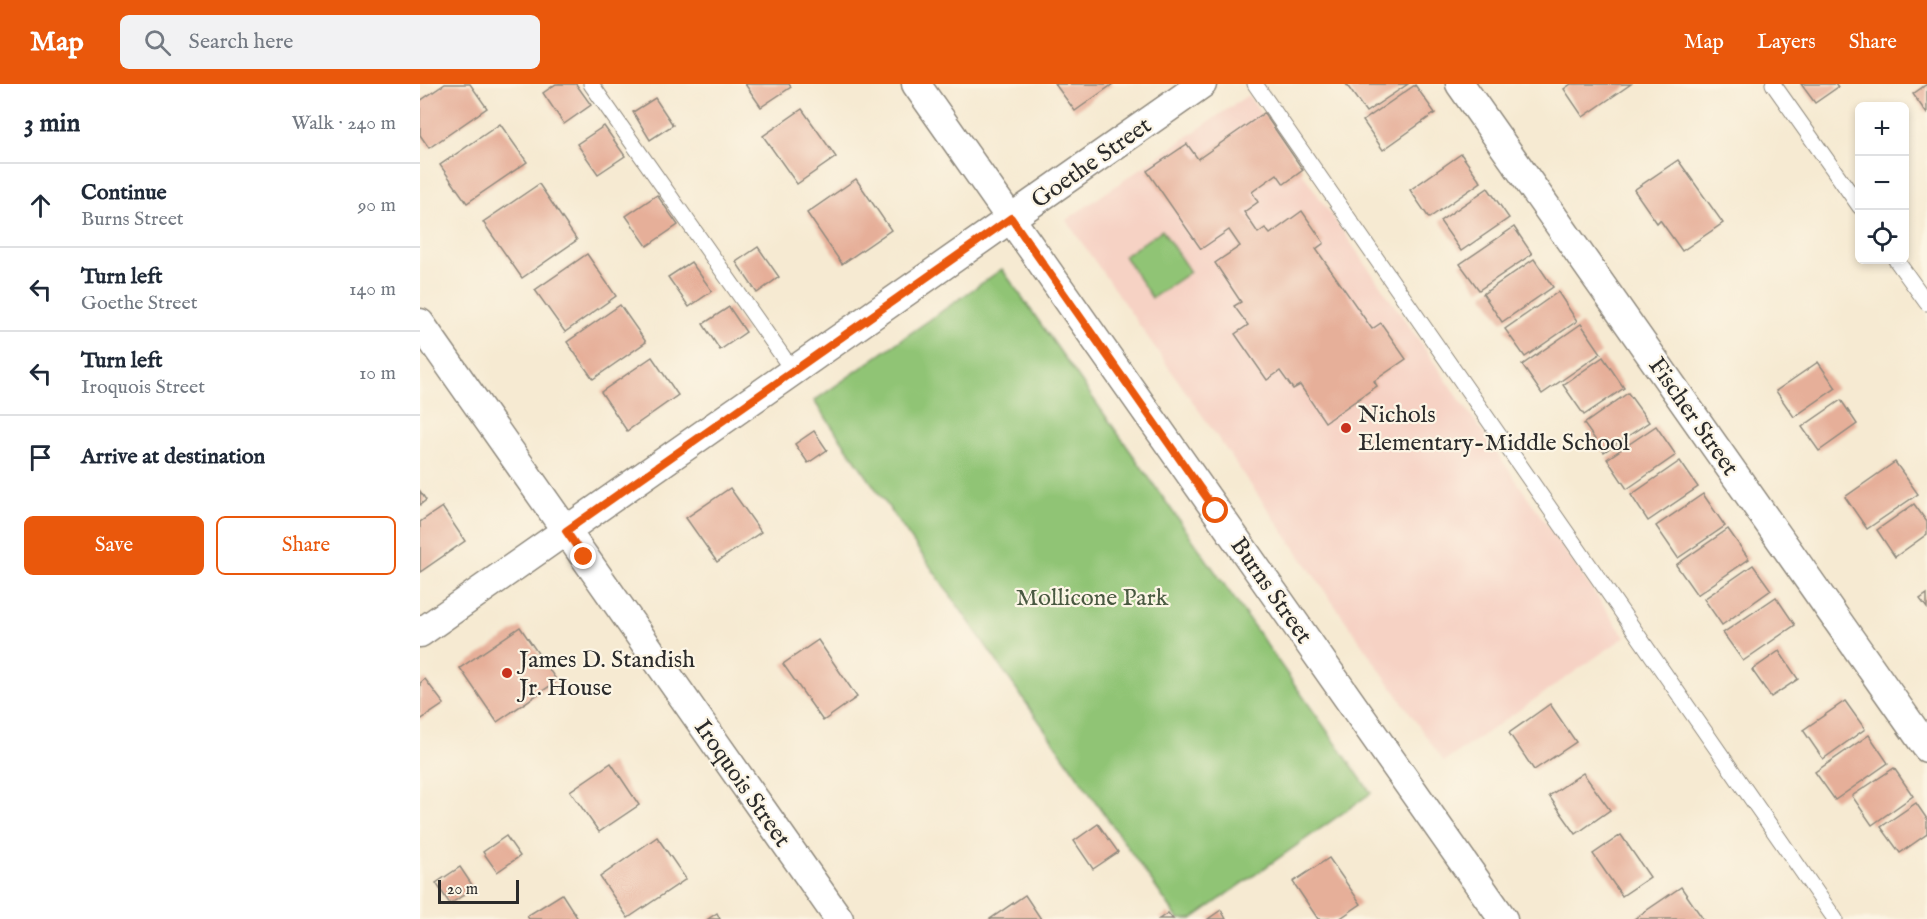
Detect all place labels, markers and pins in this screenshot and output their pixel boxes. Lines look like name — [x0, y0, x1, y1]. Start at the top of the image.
place label: Nichols Elementary-Middle School — [1358, 400, 1630, 459]
marker: Nichols Elementary-Middle School — [1339, 421, 1353, 435]
place label: James D. Standish Jr. House — [516, 645, 695, 704]
marker: James D. Standish Jr. House — [500, 666, 514, 680]

